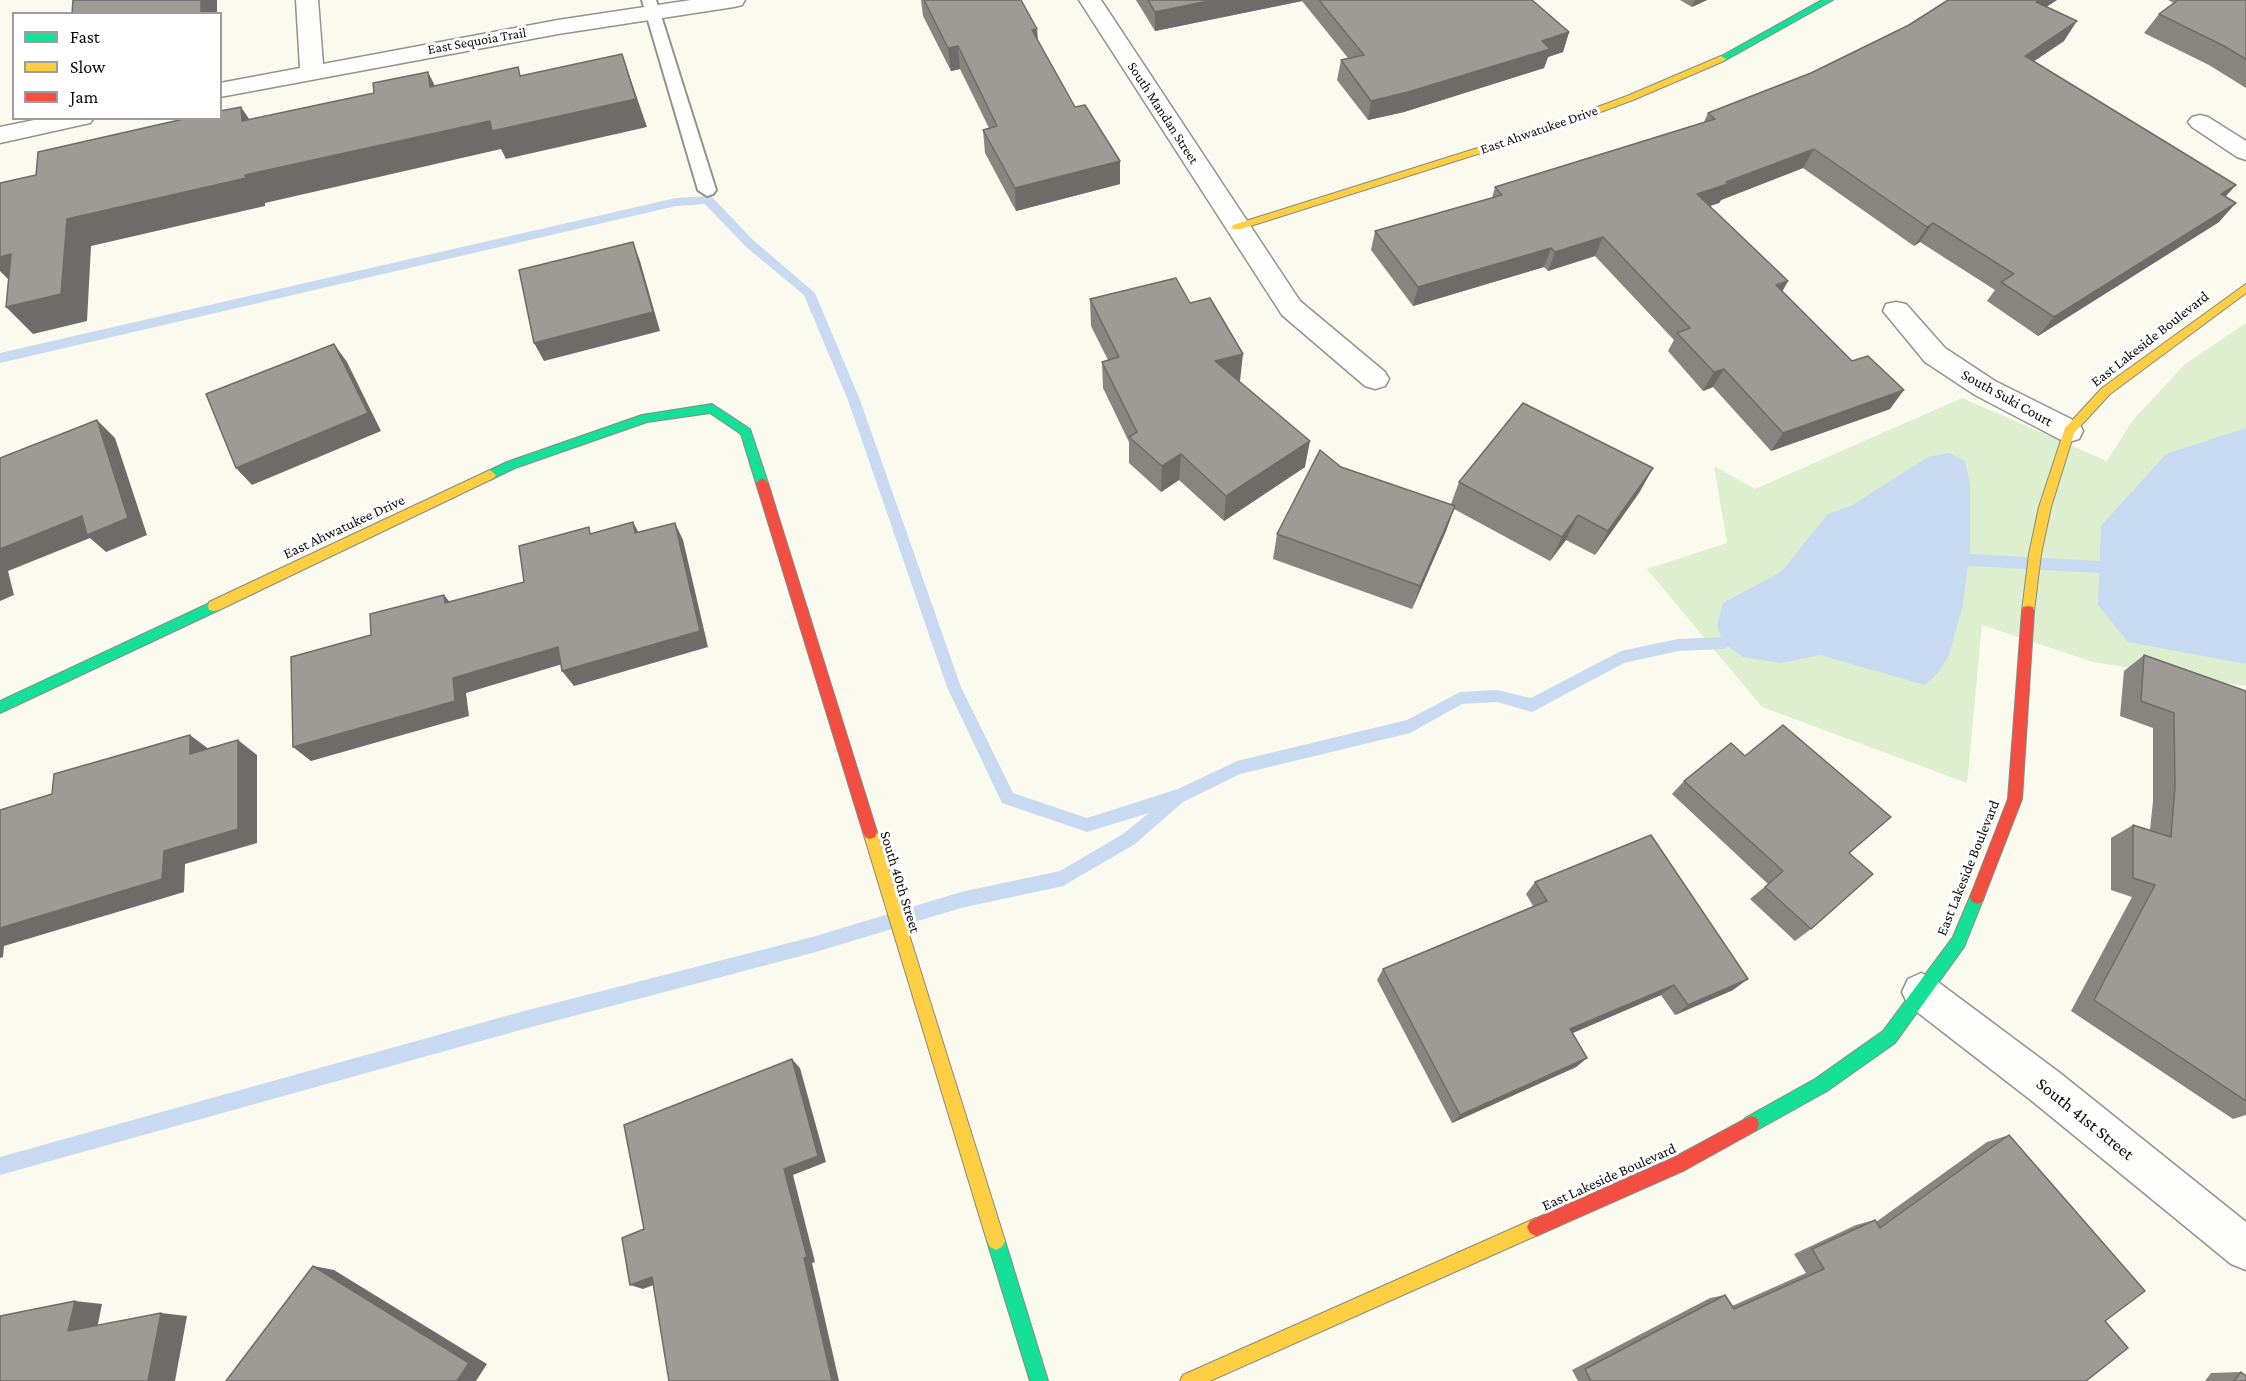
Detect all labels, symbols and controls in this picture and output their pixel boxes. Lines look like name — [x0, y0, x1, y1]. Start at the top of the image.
legend — [12, 12, 222, 120]
street label: East Sequoia Trail — [426, 24, 528, 58]
text: Fast — [70, 27, 100, 47]
text: Slow — [70, 57, 105, 77]
street label: South Mandan Street — [1124, 59, 1202, 167]
text: Jam — [70, 87, 98, 107]
street label: East Ahwatukee Drive — [1478, 102, 1600, 158]
street label: East Lakeside Boulevard — [2087, 287, 2213, 391]
street label: South Suki Court — [1958, 366, 2056, 430]
street label: East Ahwatukee Drive — [280, 491, 408, 563]
street label: East Lakeside Boulevard — [1933, 798, 2003, 938]
street label: South 40th Street — [876, 829, 924, 935]
street label: South 41st Street — [2032, 1073, 2138, 1165]
street label: East Lakeside Boulevard — [1539, 1139, 1679, 1215]

